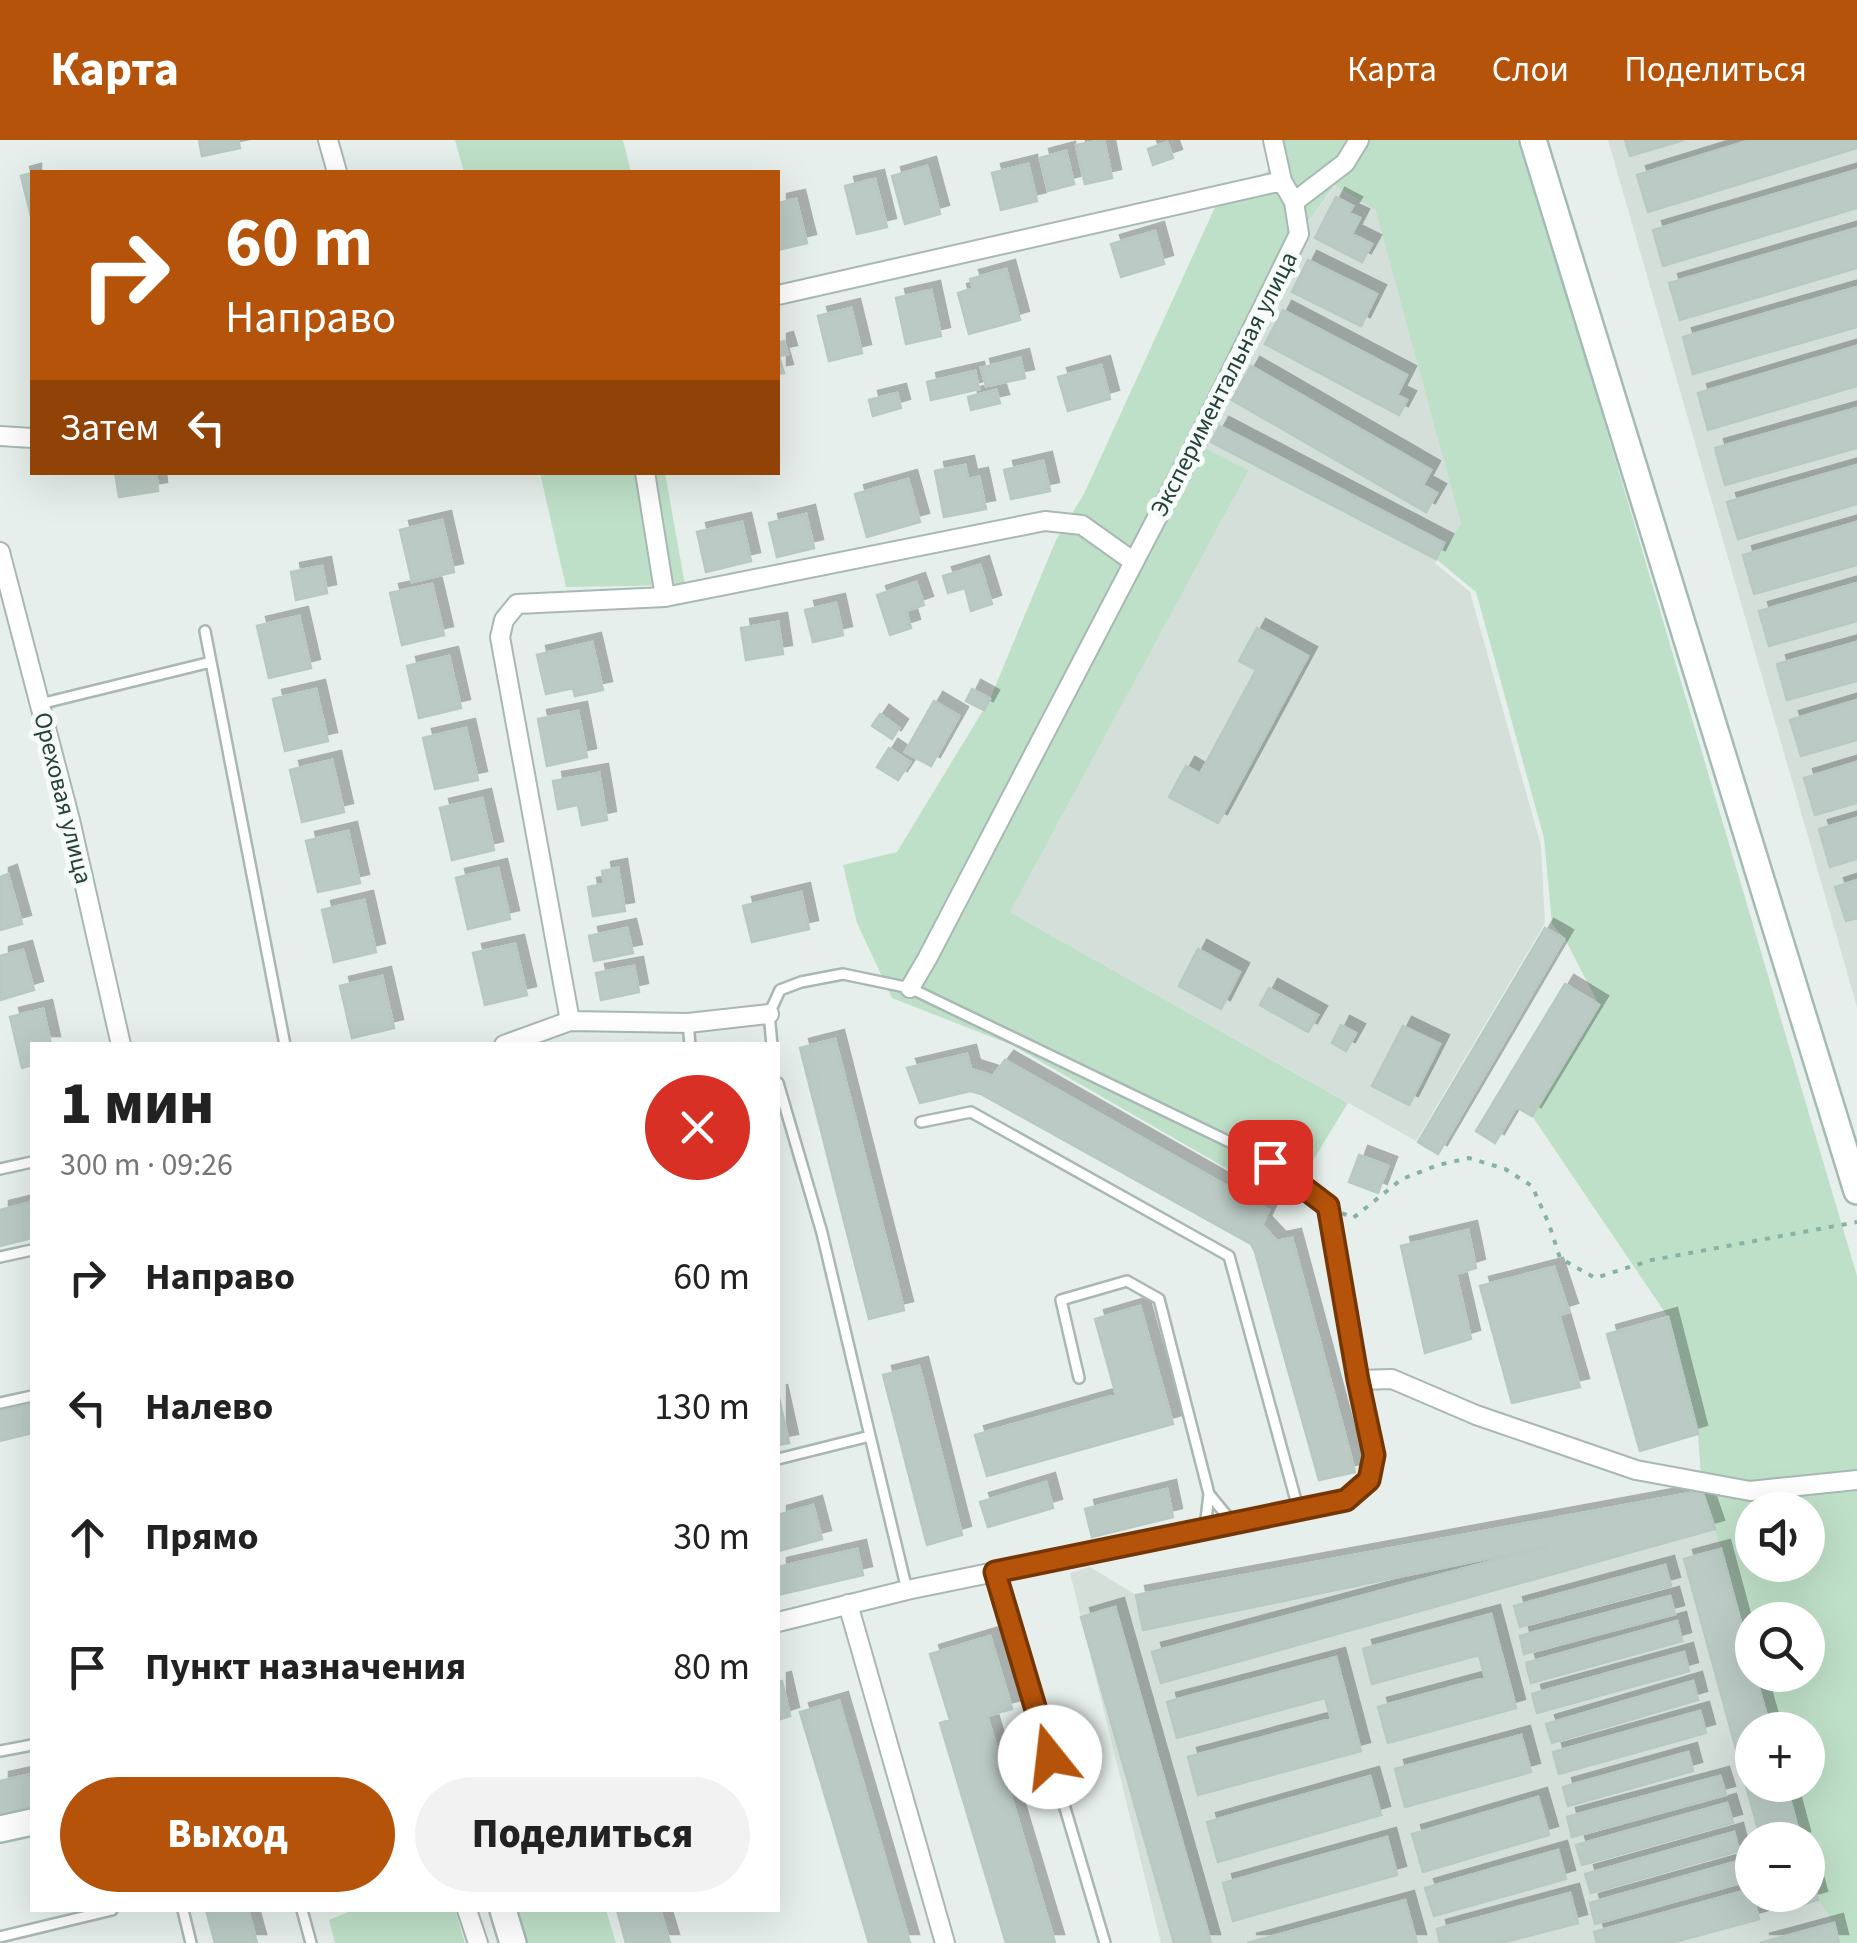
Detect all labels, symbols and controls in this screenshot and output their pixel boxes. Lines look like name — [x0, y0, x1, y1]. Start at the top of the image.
text: Карта — [50, 36, 179, 104]
text: Карта — [1347, 45, 1437, 95]
text: Слои — [1492, 45, 1569, 95]
text: Поделиться — [1624, 45, 1807, 95]
text: 60 m — [225, 193, 373, 293]
icon: right — [60, 210, 190, 340]
street label: Экспериментальная улица — [1141, 245, 1307, 523]
text: Направо — [225, 286, 396, 350]
icon: left — [179, 400, 234, 455]
text: Затем — [60, 401, 159, 455]
street label: Ореховая улица — [24, 708, 102, 888]
text: 1 мин — [60, 1062, 214, 1147]
button: close — [645, 1075, 750, 1180]
pin — [1228, 1120, 1313, 1205]
icon: arrive — [1243, 1135, 1298, 1190]
text: 300 m · 09:26 — [60, 1142, 233, 1188]
icon: right — [60, 1250, 115, 1305]
text: Направо — [145, 1250, 295, 1304]
text: 60 m — [673, 1250, 750, 1304]
icon: left — [60, 1380, 115, 1435]
text: Налево — [145, 1380, 273, 1434]
text: 130 m — [654, 1380, 750, 1434]
map controls — [1735, 1492, 1825, 1912]
button: sound — [1735, 1492, 1825, 1582]
icon: ahead — [60, 1510, 115, 1565]
text: Прямо — [145, 1510, 259, 1564]
text: 30 m — [673, 1510, 750, 1564]
button: search — [1735, 1602, 1825, 1692]
icon: arrive — [60, 1640, 115, 1695]
text: Пункт назначения — [145, 1640, 466, 1694]
text: 80 m — [673, 1640, 750, 1694]
position arrow — [998, 1705, 1102, 1809]
button: + — [1735, 1712, 1825, 1802]
button: Выход — [60, 1777, 395, 1892]
button: Поделиться — [415, 1777, 750, 1892]
button: − — [1735, 1822, 1825, 1912]

